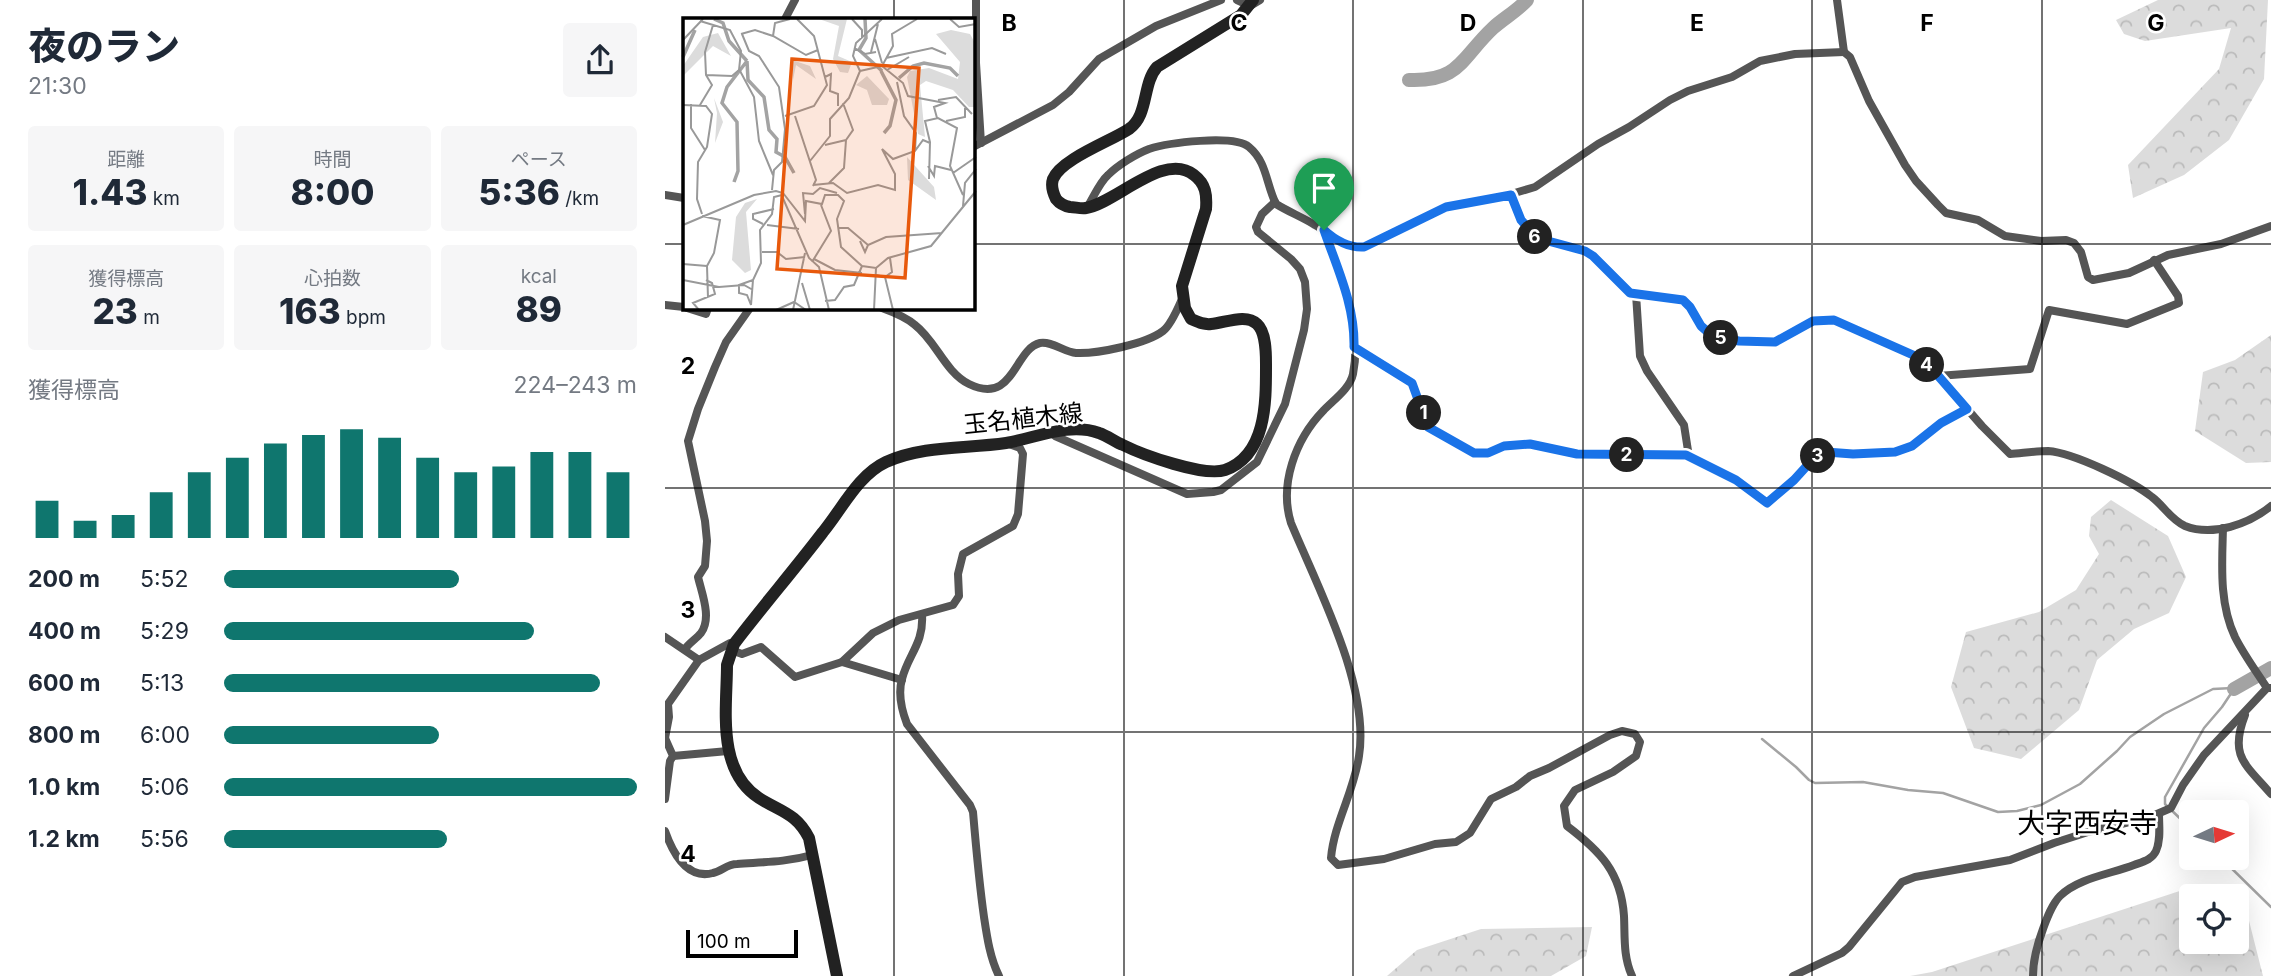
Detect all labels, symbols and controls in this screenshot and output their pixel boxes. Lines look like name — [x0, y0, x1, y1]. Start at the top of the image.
text: B — [1001, 9, 1017, 37]
text: C — [1230, 9, 1248, 37]
text: D — [1460, 9, 1476, 37]
text: E — [1690, 9, 1704, 37]
text: F — [1920, 9, 1934, 37]
text: G — [2147, 9, 2165, 37]
inset map — [683, 18, 975, 310]
text: 夜のラン — [28, 23, 180, 69]
button: share — [563, 23, 637, 97]
text: 21:30 — [28, 72, 87, 100]
text: 距離 — [107, 148, 145, 171]
text: 時間 — [313, 148, 352, 171]
text: ペース — [511, 148, 567, 171]
pin — [1294, 158, 1354, 230]
icon: arrive — [1305, 169, 1343, 207]
text: 1.43 — [73, 171, 147, 213]
text: 8:00 — [290, 171, 375, 213]
text: 5:36 — [479, 171, 560, 213]
text: km — [147, 187, 180, 210]
text: /km — [560, 187, 599, 210]
pin: 6 — [1517, 219, 1553, 254]
text: 6 — [1528, 225, 1541, 248]
text: kcal — [521, 265, 557, 288]
text: 獲得標高 — [88, 267, 164, 290]
text: 心拍数 — [304, 267, 361, 290]
text: 89 — [516, 288, 562, 330]
text: 23 — [93, 290, 138, 332]
text: 163 — [279, 290, 341, 332]
text: m — [138, 306, 160, 329]
text: bpm — [341, 306, 386, 329]
pin: 5 — [1703, 320, 1739, 356]
text: 5 — [1714, 326, 1727, 349]
pin: 4 — [1909, 348, 1945, 382]
text: 2 — [681, 352, 695, 380]
text: 4 — [1920, 353, 1933, 376]
text: 224–243 m — [514, 371, 637, 399]
text: 獲得標高 — [28, 376, 120, 404]
pin: 1 — [1407, 396, 1441, 430]
street label: 玉名植木線 — [962, 398, 1084, 439]
text: 1 — [1419, 401, 1428, 424]
pin: 2 — [1609, 438, 1644, 472]
pin: 3 — [1801, 438, 1835, 474]
text: 2 — [1621, 443, 1632, 466]
text: 3 — [1811, 444, 1824, 467]
text: 200 m — [28, 565, 100, 593]
text: 5:52 — [140, 565, 189, 593]
text: 3 — [681, 596, 695, 624]
text: 400 m — [28, 617, 101, 645]
text: 5:29 — [140, 617, 189, 645]
text: 600 m — [28, 669, 100, 697]
text: 5:13 — [140, 669, 184, 697]
text: 800 m — [28, 721, 100, 749]
text: 6:00 — [140, 721, 190, 749]
text: 1.0 km — [28, 773, 100, 801]
text: 5:06 — [140, 773, 189, 801]
north arrow — [2179, 800, 2249, 870]
map controls — [2179, 800, 2249, 954]
district label: 大字西安寺 — [2017, 806, 2157, 840]
text: 1.2 km — [28, 825, 100, 853]
text: 5:56 — [140, 825, 189, 853]
text: 4 — [680, 840, 696, 868]
button: locate — [2179, 884, 2249, 954]
scale bar — [686, 927, 798, 959]
text: 100 m — [697, 930, 751, 953]

